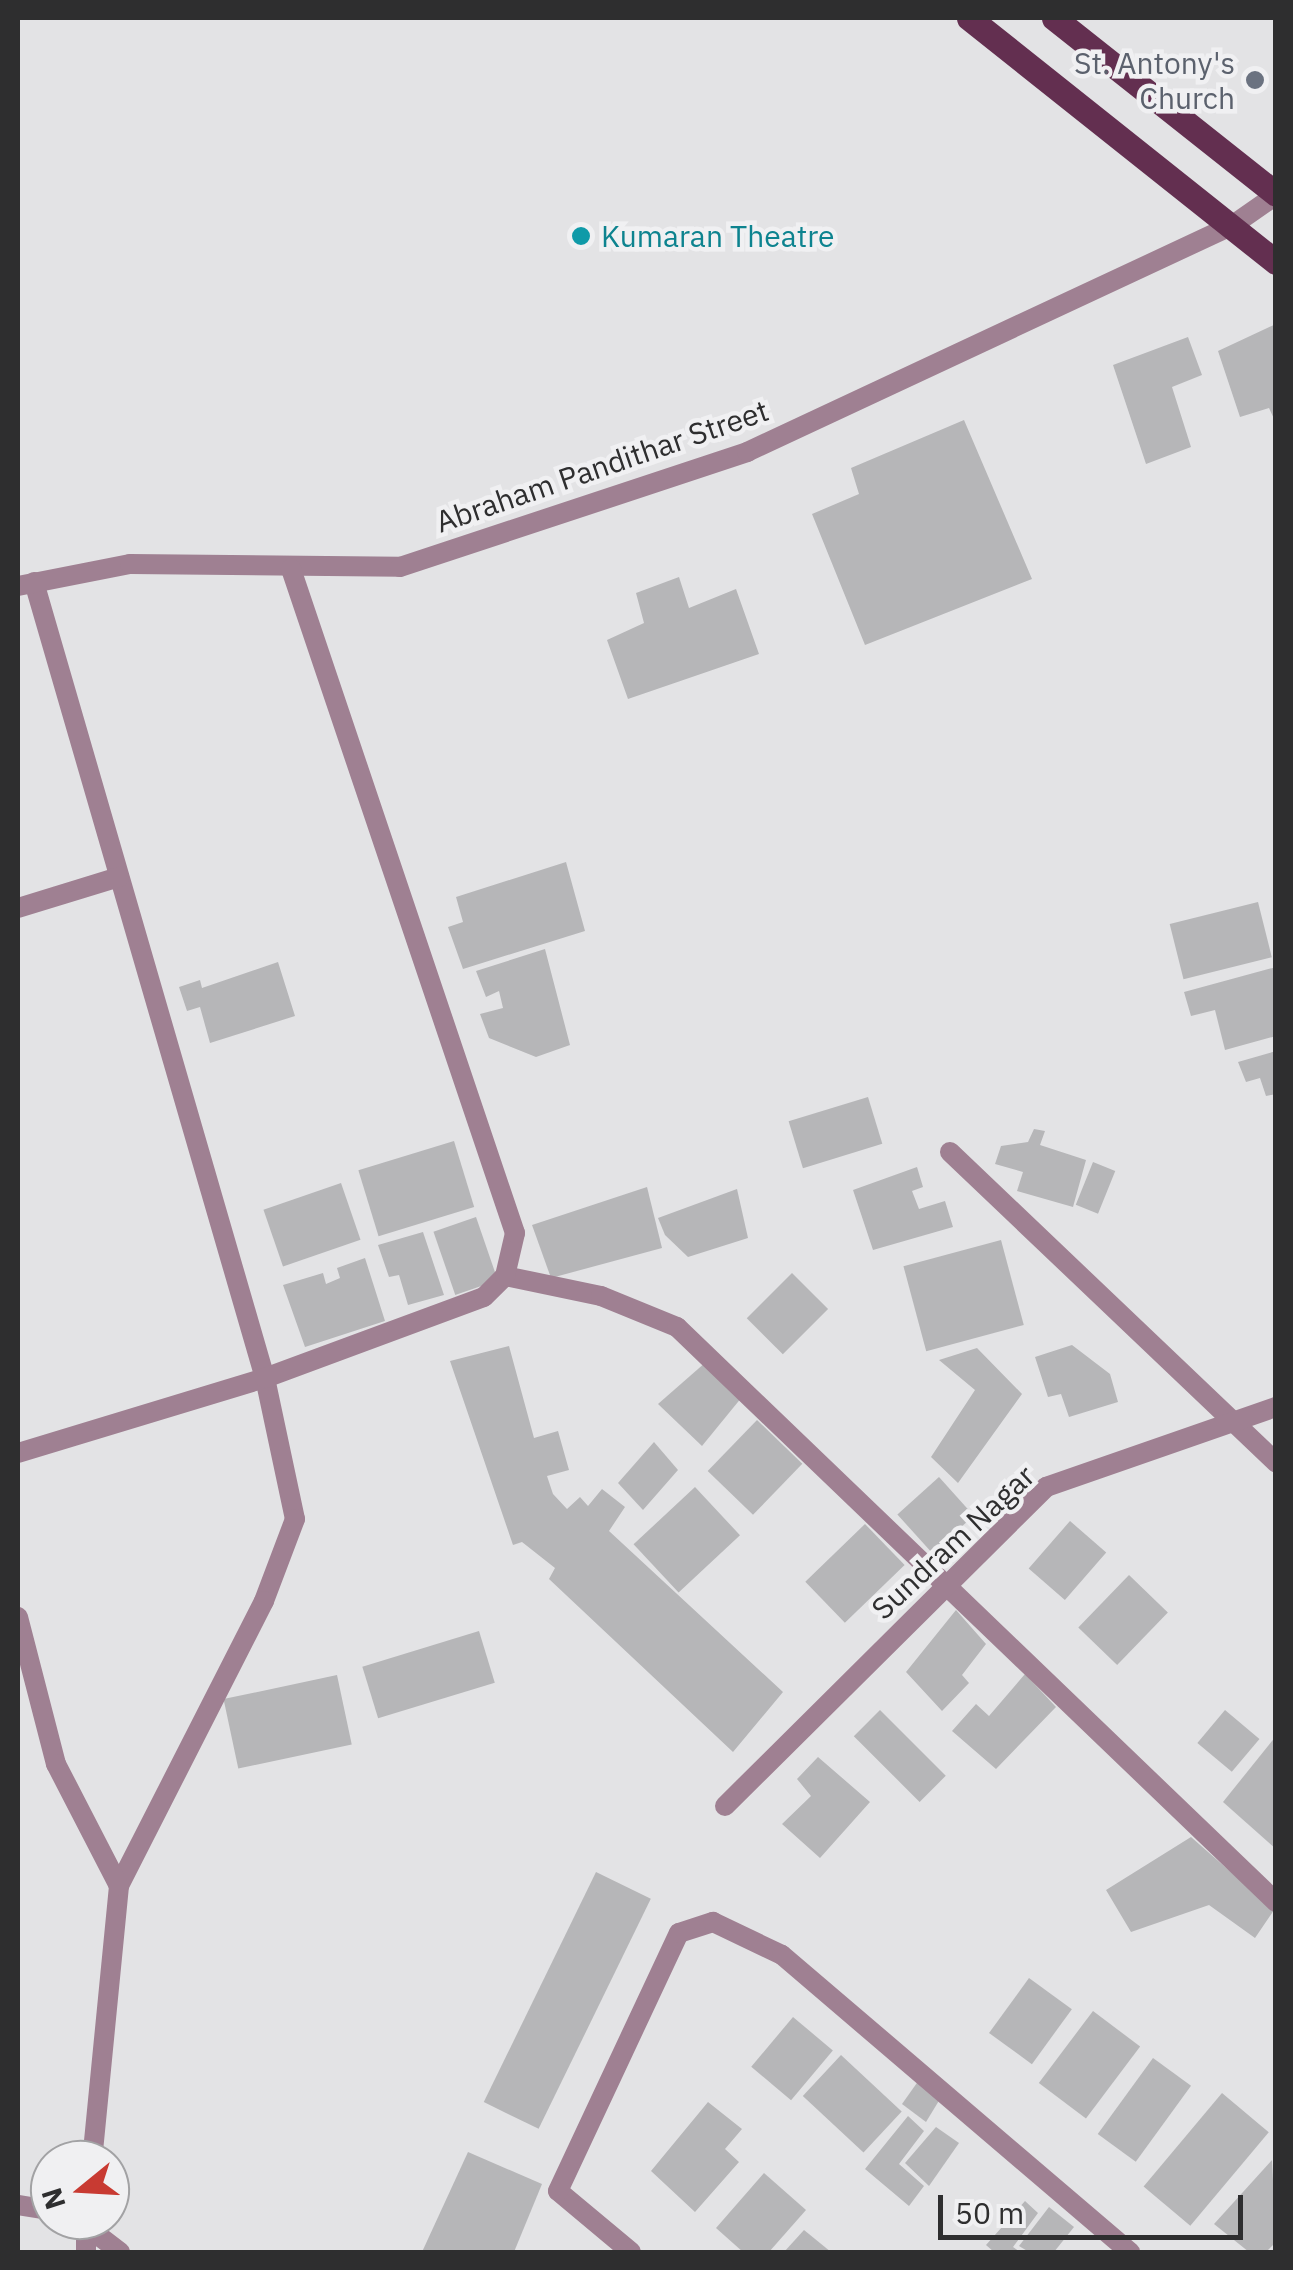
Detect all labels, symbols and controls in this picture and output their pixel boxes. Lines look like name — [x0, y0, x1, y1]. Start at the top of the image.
place label: St. Antony's Church — [1074, 45, 1235, 116]
marker: St. Antony's Church — [1244, 69, 1266, 91]
place label: Kumaran Theatre — [601, 218, 835, 254]
marker: Kumaran Theatre — [570, 225, 592, 247]
street label: Abraham Pandithar Street — [431, 392, 773, 540]
street label: Sundram Nagar — [864, 1458, 1042, 1626]
north arrow — [30, 2140, 130, 2240]
scale bar — [943, 2175, 1248, 2237]
text: N — [32, 2183, 74, 2214]
text: 50 m — [955, 2193, 1024, 2232]

